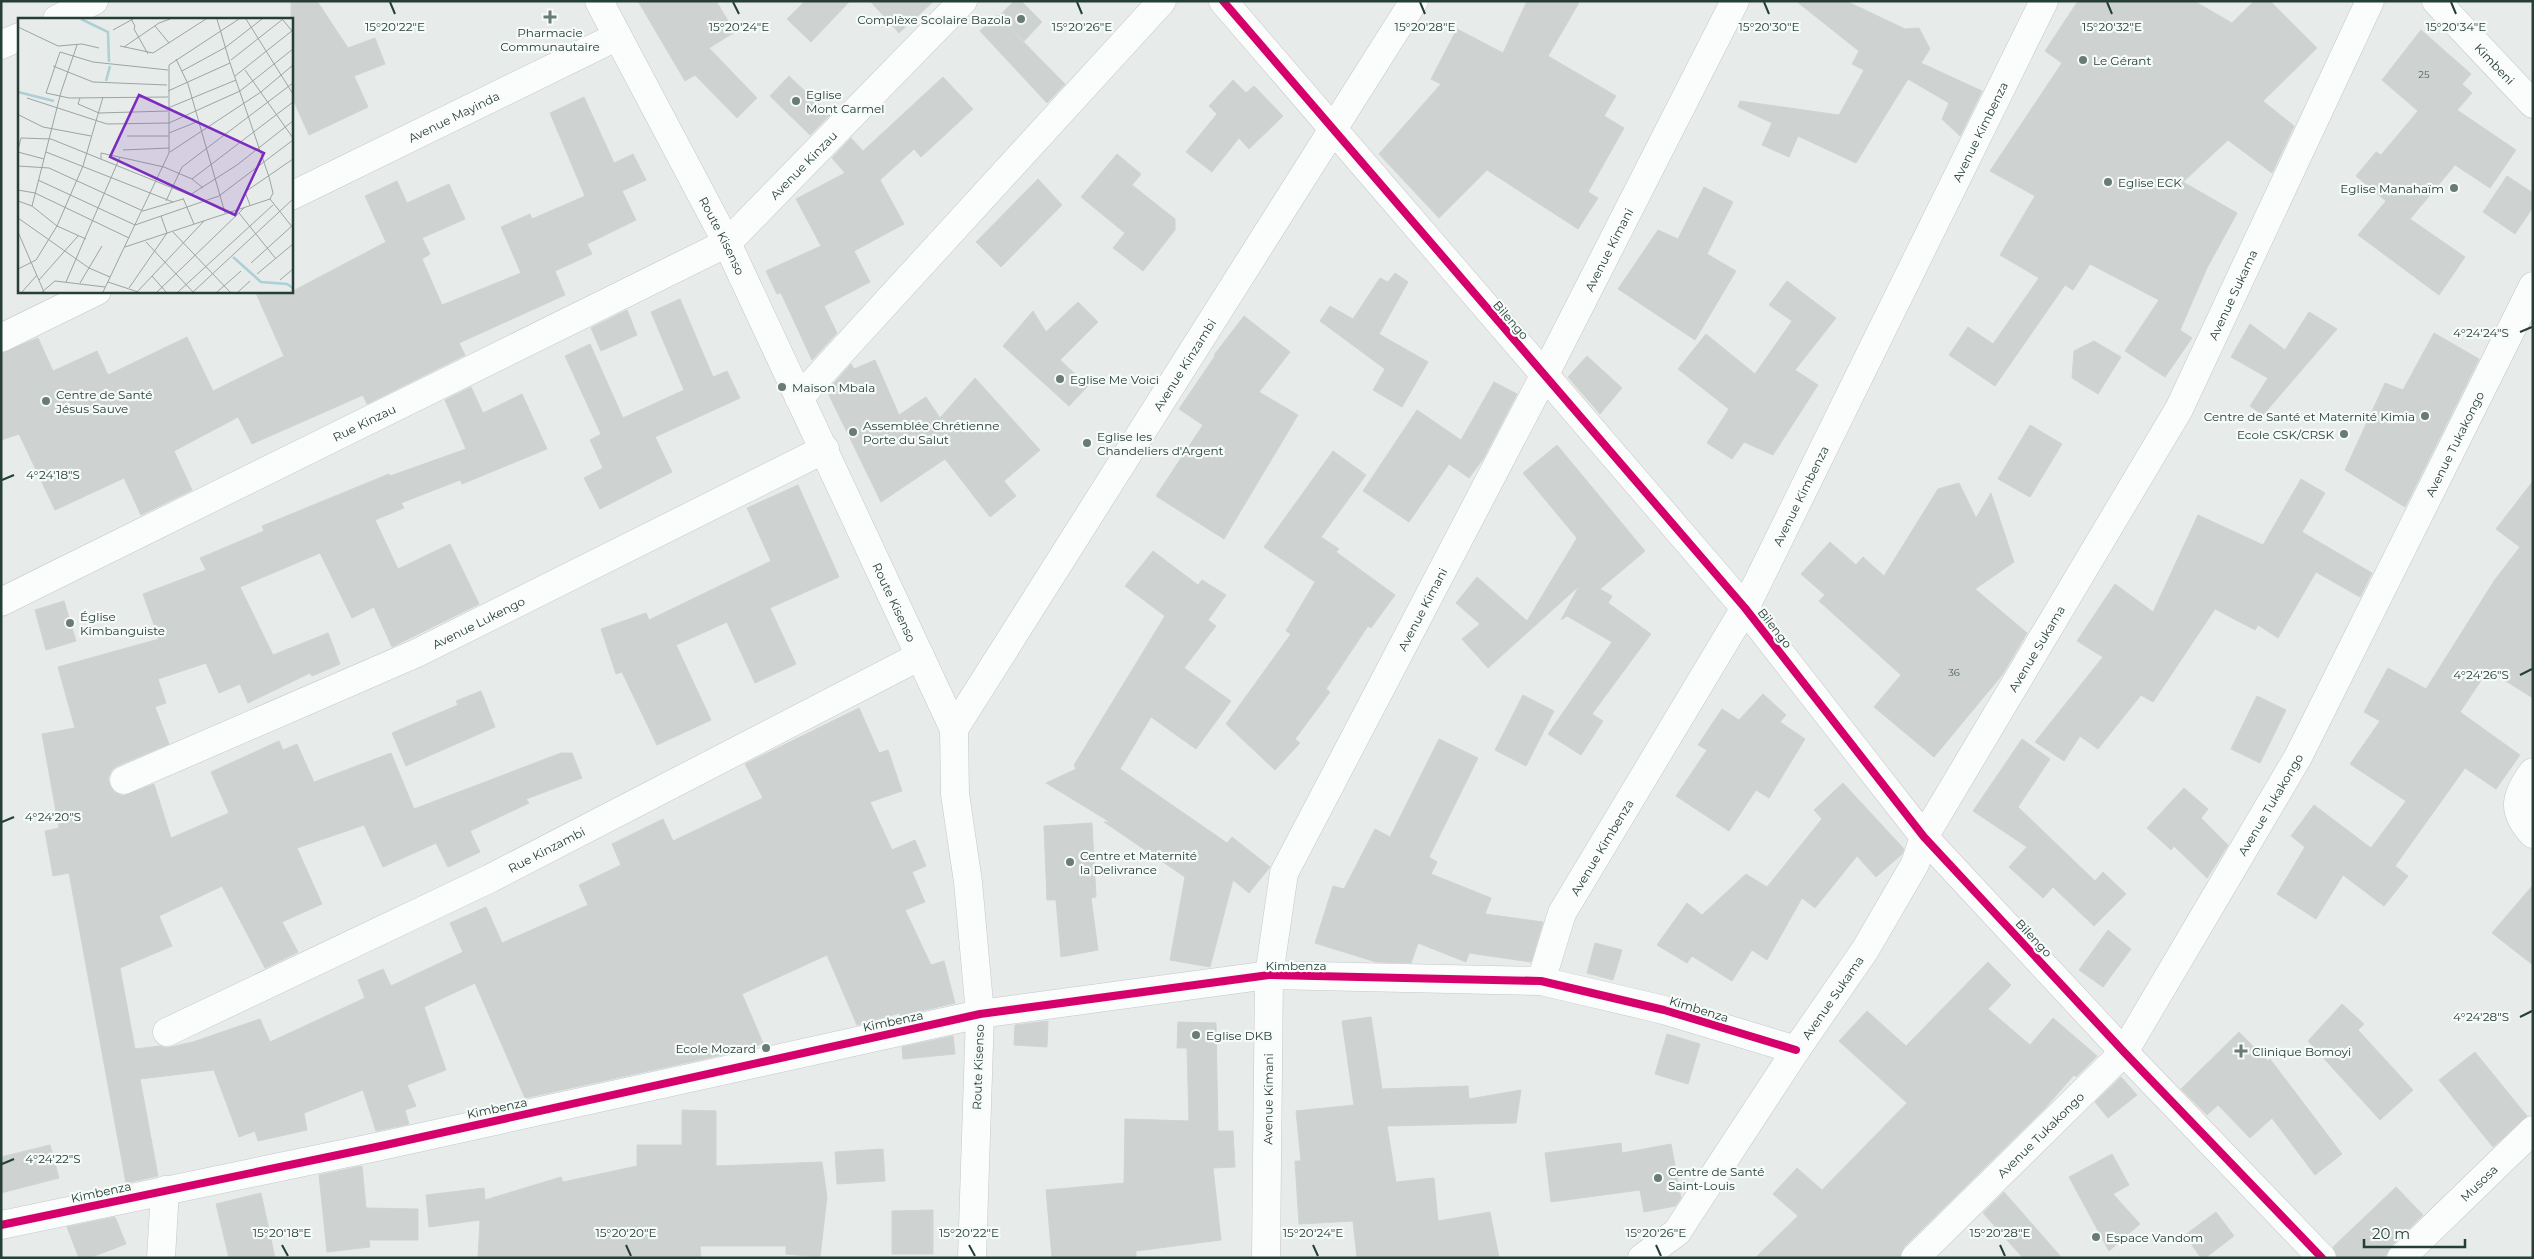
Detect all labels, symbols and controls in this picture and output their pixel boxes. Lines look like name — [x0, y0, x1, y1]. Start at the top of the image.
marker: Pharmacie Communautaire — [544, 11, 556, 23]
place label: Complèxe Scolaire Bazola — [857, 12, 1011, 27]
marker: Complèxe Scolaire Bazola — [1015, 13, 1027, 25]
inset map — [18, 18, 292, 292]
text: 15°20'22"E — [365, 19, 425, 34]
text: 15°20'24"E — [709, 19, 769, 34]
text: 15°20'26"E — [1052, 19, 1112, 34]
text: 15°20'28"E — [1395, 19, 1455, 34]
text: 15°20'30"E — [1738, 19, 1800, 34]
text: 15°20'32"E — [2082, 19, 2142, 34]
text: 15°20'34"E — [2426, 19, 2486, 34]
place label: Pharmacie Communautaire — [500, 25, 600, 54]
street label: Kimbeni — [2472, 40, 2518, 87]
place label: Le Gérant — [2093, 53, 2151, 68]
marker: Le Gérant — [2077, 54, 2089, 66]
house number: 25 — [2418, 68, 2430, 81]
street label: Avenue Kimbenza — [1949, 79, 2011, 184]
place label: Eglise Mont Carmel — [806, 87, 885, 116]
street label: Avenue Mayinda — [405, 88, 502, 145]
marker: Eglise Mont Carmel — [790, 95, 802, 107]
street label: Avenue Kinzau — [766, 128, 840, 202]
place label: Eglise ECK — [2118, 175, 2182, 190]
marker: Eglise ECK — [2102, 176, 2114, 188]
place label: Eglise Manahaïm — [2340, 181, 2444, 196]
marker: Eglise Manahaïm — [2448, 182, 2460, 194]
street label: Route Kisenso — [696, 194, 748, 277]
street label: Avenue Kimani — [1581, 205, 1636, 294]
street label: Avenue Sukama — [2205, 247, 2260, 342]
street label: Bilengo — [1490, 297, 1532, 343]
street label: Avenue Kinzambi — [1150, 316, 1219, 413]
text: 4°24'24"S — [2453, 325, 2509, 340]
place label: Eglise Me Voici — [1070, 372, 1159, 387]
marker: Eglise Me Voici — [1054, 373, 1066, 385]
place label: Maison Mbala — [792, 380, 875, 395]
marker: Maison Mbala — [776, 381, 788, 393]
place label: Centre de Santé Jésus Sauve — [55, 387, 153, 416]
street label: Avenue Tukakongo — [2422, 389, 2487, 499]
marker: Centre de Santé Jésus Sauve — [40, 395, 52, 407]
street label: Rue Kinzau — [330, 401, 398, 444]
place label: Centre de Santé et Maternité Kimia — [2204, 409, 2415, 424]
marker: Centre de Santé et Maternité Kimia — [2419, 410, 2431, 422]
place label: Assemblée Chrétienne Porte du Salut — [863, 418, 1000, 447]
marker: Assemblée Chrétienne Porte du Salut — [847, 426, 859, 438]
place label: Ecole CSK/CRSK — [2237, 427, 2334, 442]
marker: Ecole CSK/CRSK — [2338, 428, 2350, 440]
place label: Eglise les Chandeliers d'Argent — [1097, 429, 1224, 458]
marker: Eglise les Chandeliers d'Argent — [1081, 437, 1093, 449]
street label: Avenue Kimbenza — [1769, 443, 1831, 548]
text: 4°24'18"S — [26, 467, 80, 482]
street label: Route Kisenso — [870, 560, 920, 644]
street label: Avenue Kimani — [1394, 565, 1450, 653]
street label: Avenue Lukengo — [430, 593, 527, 652]
street label: Avenue Sukama — [2005, 603, 2068, 694]
street label: Bilengo — [1755, 605, 1795, 651]
place label: Église Kimbanguiste — [80, 609, 165, 638]
marker: Église Kimbanguiste — [64, 617, 76, 629]
house number: 36 — [1948, 666, 1960, 679]
text: 4°24'26"S — [2453, 667, 2509, 682]
street label: Avenue Tukakongo — [2234, 751, 2306, 858]
street label: Avenue Kimbenza — [1567, 796, 1636, 898]
text: 4°24'20"S — [25, 809, 81, 824]
street label: Rue Kinzambi — [505, 823, 587, 875]
place label: Centre et Maternité la Delivrance — [1080, 848, 1197, 877]
marker: Centre et Maternité la Delivrance — [1064, 856, 1076, 868]
street label: Bilengo — [2013, 916, 2055, 960]
street label: Avenue Sukama — [1798, 953, 1866, 1042]
street label: Kimbenza — [1265, 958, 1327, 973]
street label: Kimbenza — [1668, 993, 1730, 1025]
street label: Kimbenza — [862, 1007, 924, 1035]
text: 4°24'28"S — [2453, 1009, 2509, 1024]
street label: Route Kisenso — [969, 1024, 987, 1110]
place label: Eglise DKB — [1206, 1028, 1272, 1043]
marker: Eglise DKB — [1190, 1029, 1202, 1041]
place label: Ecole Mozard — [675, 1041, 756, 1056]
marker: Ecole Mozard — [760, 1042, 772, 1054]
marker: Clinique Bomoyi — [2234, 1044, 2248, 1058]
place label: Clinique Bomoyi — [2252, 1044, 2351, 1059]
street label: Avenue Kimani — [1260, 1053, 1276, 1145]
street label: Avenue Tukakongo — [1994, 1088, 2087, 1180]
street label: Kimbenza — [466, 1094, 528, 1122]
text: 4°24'22"S — [25, 1151, 81, 1166]
street label: Musosa — [2457, 1161, 2500, 1204]
place label: Centre de Santé Saint-Louis — [1668, 1164, 1765, 1193]
marker: Centre de Santé Saint-Louis — [1652, 1172, 1664, 1184]
street label: Kimbenza — [70, 1178, 132, 1206]
scale bar — [2364, 1216, 2465, 1248]
text: 20 m — [2372, 1224, 2410, 1243]
text: 15°20'18"E — [253, 1225, 311, 1240]
text: 15°20'20"E — [595, 1225, 657, 1240]
text: 15°20'22"E — [939, 1225, 999, 1240]
text: 15°20'24"E — [1283, 1225, 1343, 1240]
text: 15°20'26"E — [1626, 1225, 1686, 1240]
text: 15°20'28"E — [1970, 1225, 2030, 1240]
place label: Espace Vandom — [2106, 1230, 2203, 1245]
marker: Espace Vandom — [2090, 1231, 2102, 1243]

